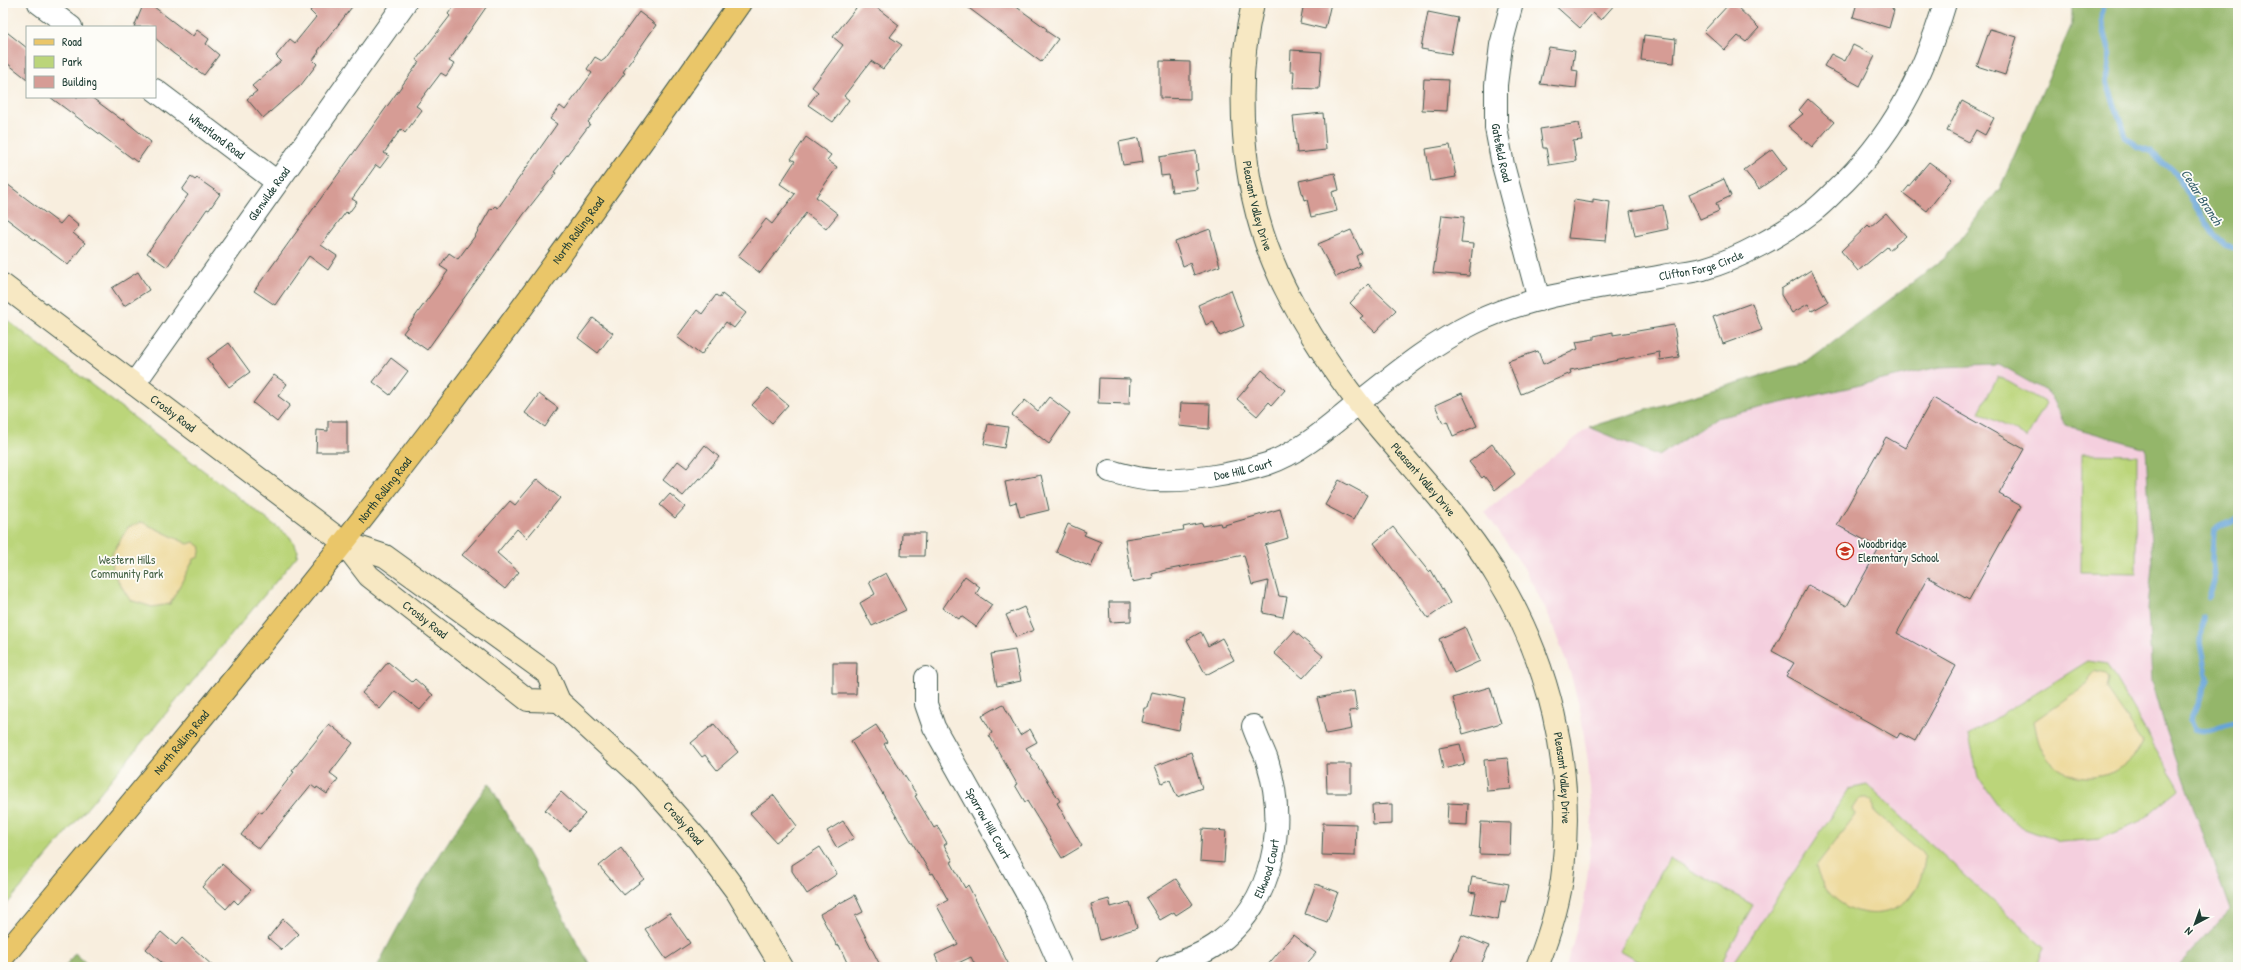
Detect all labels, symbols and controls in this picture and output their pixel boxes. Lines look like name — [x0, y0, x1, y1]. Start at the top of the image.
legend — [26, 26, 156, 98]
text: Road — [62, 33, 82, 50]
text: Park — [62, 53, 82, 70]
text: Building — [62, 73, 97, 90]
street label: Wheatland Road — [185, 109, 249, 163]
street label: Gatefield Road — [1488, 124, 1516, 184]
street label: Pleasant Valley Drive — [1239, 160, 1277, 253]
street label: Glenwilde Road — [244, 163, 294, 224]
water label: Cedar Branch — [2177, 165, 2228, 230]
street label: North Rolling Road — [548, 193, 608, 267]
street label: Clifton Forge Circle — [1657, 246, 1746, 285]
street label: Crosby Road — [147, 390, 200, 436]
street label: Pleasant Valley Drive — [1387, 439, 1460, 520]
street label: North Rolling Road — [353, 453, 415, 526]
street label: Doe Hill Court — [1213, 454, 1275, 484]
place label: Woodbridge Elementary School — [1858, 535, 1940, 566]
school or university icon: Woodbridge Elementary School — [1835, 541, 1855, 561]
park label: Western Hills Community Park — [91, 551, 163, 582]
street label: Crosby Road — [399, 596, 452, 643]
street label: North Rolling Road — [149, 706, 213, 778]
street label: Pleasant Valley Drive — [1550, 731, 1575, 824]
street label: Sparrow Hill Court — [962, 785, 1016, 863]
street label: Crosby Road — [660, 797, 708, 848]
street label: Elkwood Court — [1249, 837, 1283, 901]
north arrow — [2175, 904, 2215, 944]
text: N — [2182, 924, 2195, 939]

